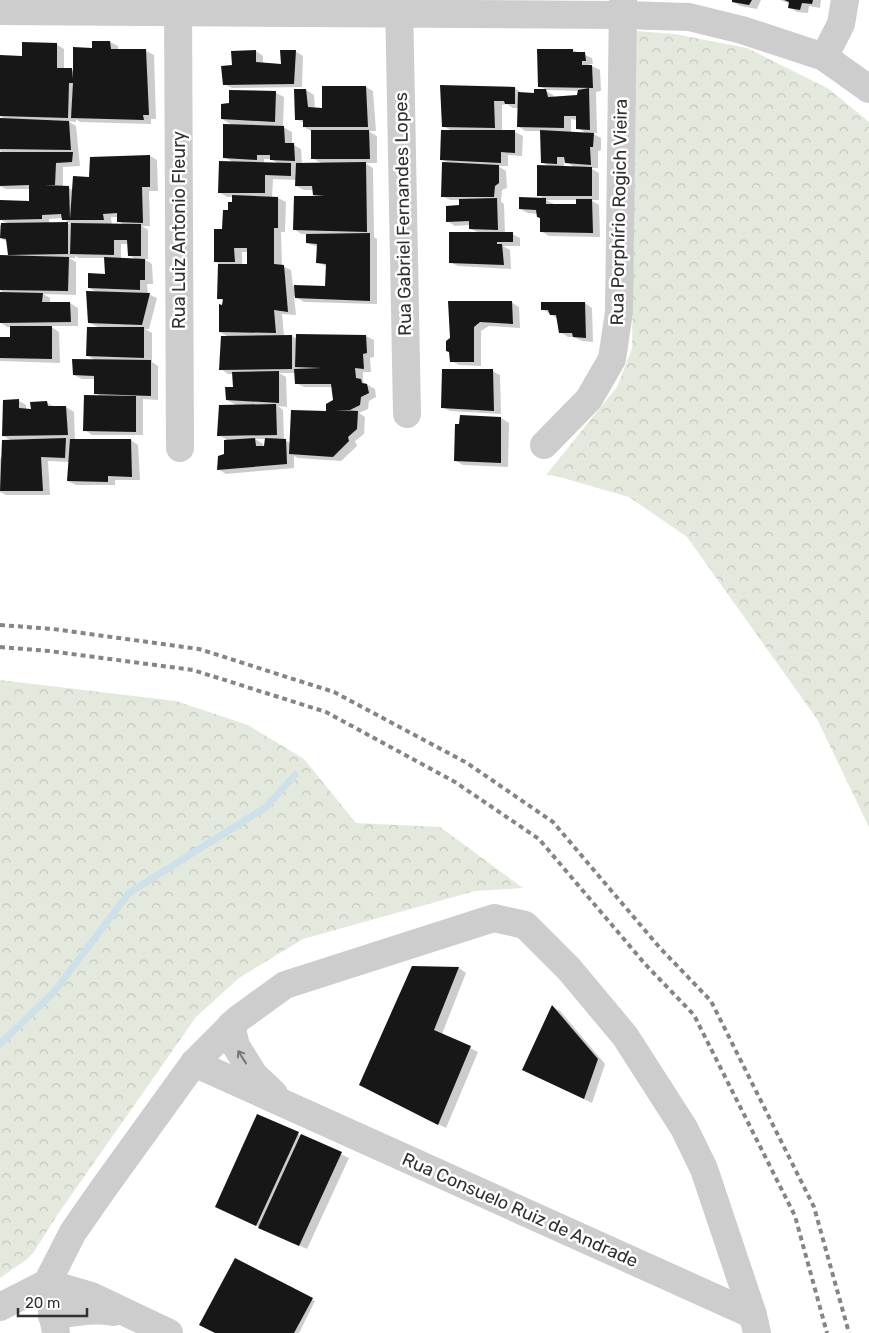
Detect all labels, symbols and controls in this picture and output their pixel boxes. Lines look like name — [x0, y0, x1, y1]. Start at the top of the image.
street label: Rua Gabriel Fernandes Lopes — [390, 92, 416, 336]
street label: Rua Porphírio Rogich Vieira — [606, 98, 632, 326]
street label: Rua Luiz Antonio Fleury — [168, 131, 190, 329]
one-way arrow — [237, 1050, 247, 1064]
street label: Rua Consuelo Ruiz de Andrade — [399, 1148, 641, 1272]
scale bar — [18, 1286, 86, 1318]
text: 20 m — [25, 1294, 60, 1312]

